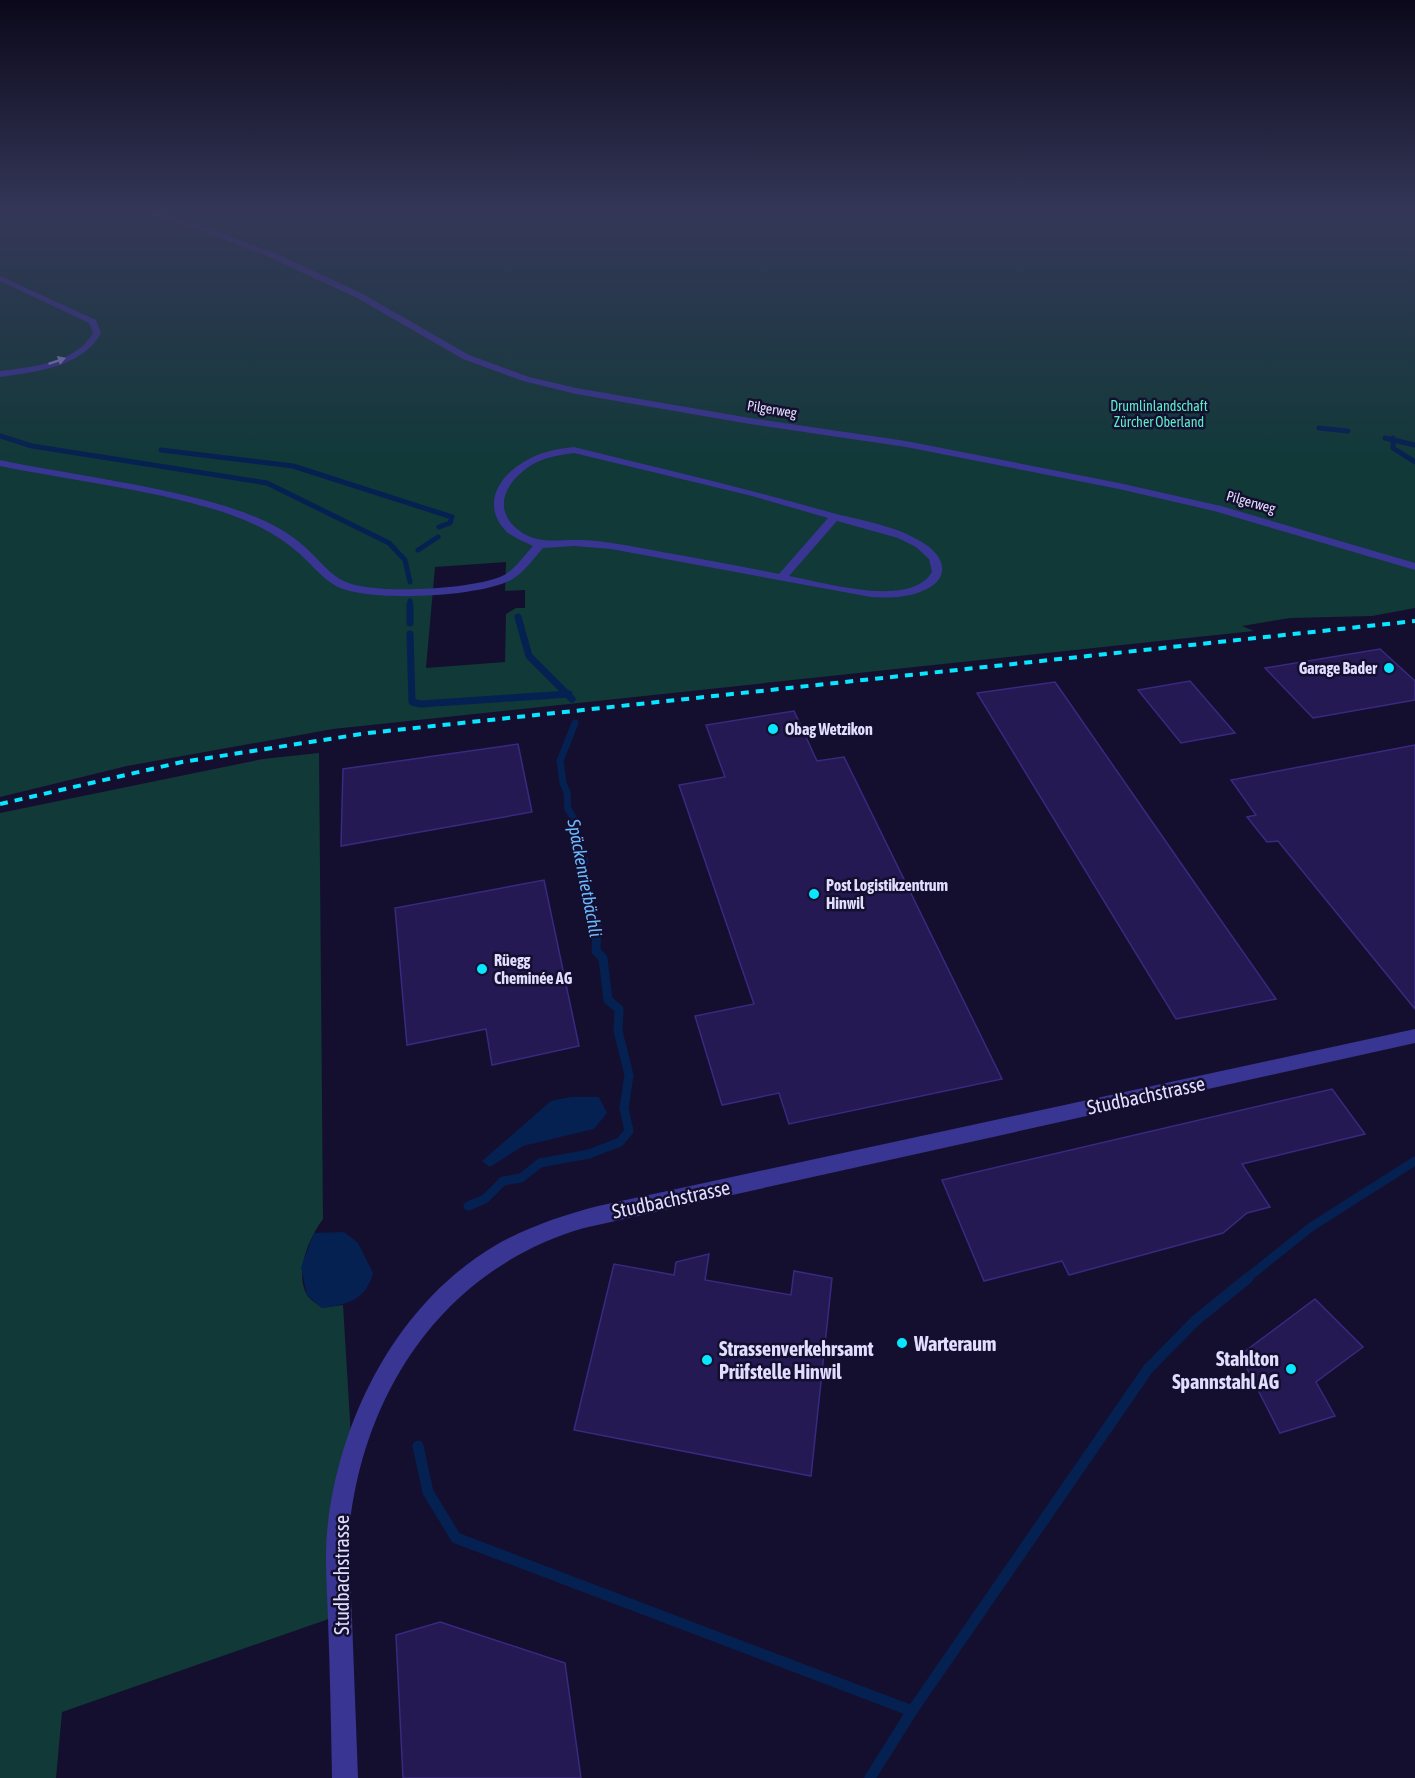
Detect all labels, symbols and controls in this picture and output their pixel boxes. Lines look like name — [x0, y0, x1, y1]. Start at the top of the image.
one-way arrow — [48, 356, 66, 366]
street label: Pilgerweg — [746, 397, 798, 421]
park label: Drumlinlandschaft Zürcher Oberland — [1110, 398, 1208, 430]
street label: Pilgerweg — [1225, 487, 1277, 517]
place label: Garage Bader — [1299, 659, 1377, 677]
marker: Garage Bader — [1382, 661, 1396, 675]
place label: Obag Wetzikon — [785, 720, 873, 738]
marker: Obag Wetzikon — [766, 722, 780, 736]
water label: Späckenrietbächli — [563, 816, 607, 939]
place label: Post Logistikzentrum Hinwil — [826, 876, 948, 912]
marker: Post Logistikzentrum Hinwil — [807, 887, 821, 901]
place label: Rüegg Cheminée AG — [494, 951, 573, 987]
marker: Rüegg Cheminée AG — [475, 962, 489, 976]
street label: Studbachstrasse — [1085, 1071, 1207, 1119]
street label: Studbachstrasse — [610, 1175, 732, 1223]
place label: Warteraum — [913, 1332, 996, 1355]
marker: Warteraum — [895, 1336, 909, 1350]
place label: Strassenverkehrsamt Prüfstelle Hinwil — [719, 1337, 874, 1383]
place label: Stahlton Spannstahl AG — [1172, 1347, 1279, 1393]
marker: Strassenverkehrsamt Prüfstelle Hinwil — [700, 1353, 714, 1367]
marker: Stahlton Spannstahl AG — [1284, 1362, 1298, 1376]
street label: Studbachstrasse — [330, 1515, 353, 1635]

